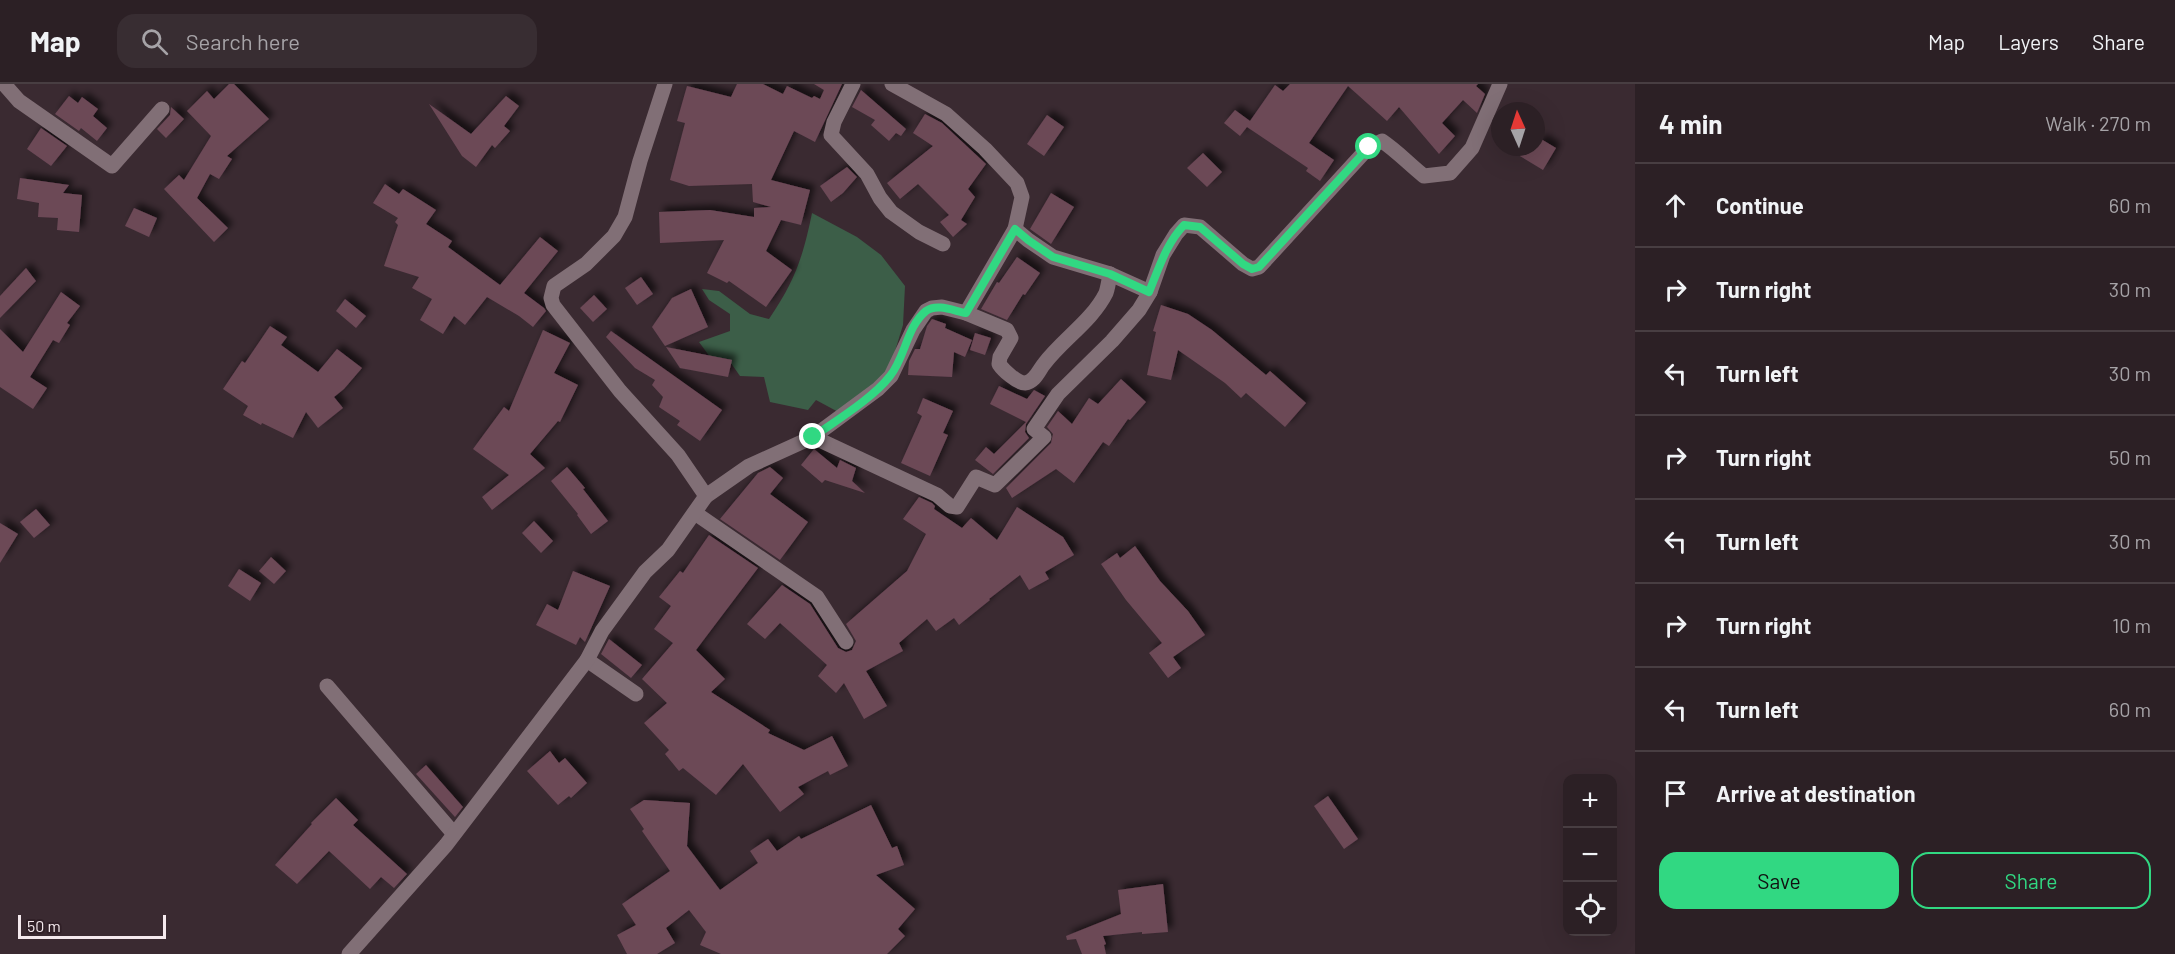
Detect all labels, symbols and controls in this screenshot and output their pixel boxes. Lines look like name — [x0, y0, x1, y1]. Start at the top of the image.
search box — [117, 14, 537, 68]
text: Map — [30, 24, 81, 58]
icon: search — [138, 25, 171, 58]
text: Search here — [186, 28, 300, 54]
text: Map — [1928, 29, 1965, 54]
text: Layers — [1998, 29, 2059, 54]
text: Share — [2092, 29, 2145, 54]
north arrow — [1491, 102, 1545, 156]
text: 4 min — [1659, 108, 1723, 139]
text: Walk · 270 m — [2045, 111, 2151, 135]
route start — [1355, 133, 1381, 159]
icon: ahead — [1659, 189, 1692, 222]
text: Continue — [1716, 192, 1804, 218]
text: 60 m — [2109, 193, 2151, 217]
icon: right — [1659, 273, 1692, 306]
text: Turn right — [1716, 276, 1811, 302]
text: 30 m — [2109, 277, 2151, 301]
icon: left — [1659, 357, 1692, 390]
text: Turn left — [1716, 360, 1799, 386]
text: 30 m — [2109, 361, 2151, 385]
route end — [799, 423, 825, 449]
icon: right — [1659, 441, 1692, 474]
text: Turn right — [1716, 444, 1811, 470]
text: 50 m — [2109, 445, 2151, 469]
icon: left — [1659, 525, 1692, 558]
text: Turn left — [1716, 528, 1799, 554]
text: 30 m — [2109, 529, 2151, 553]
icon: right — [1659, 609, 1692, 642]
text: Turn right — [1716, 612, 1811, 638]
text: 10 m — [2112, 613, 2151, 637]
icon: left — [1659, 693, 1692, 726]
text: Turn left — [1716, 696, 1799, 722]
text: 60 m — [2109, 697, 2151, 721]
map controls — [1563, 774, 1617, 936]
button: + — [1563, 774, 1617, 828]
icon: arrive — [1659, 777, 1692, 810]
text: Arrive at destination — [1716, 780, 1915, 806]
button: − — [1563, 828, 1617, 882]
button: Save — [1659, 852, 1899, 909]
button: Share — [1911, 852, 2151, 909]
button: locate — [1563, 882, 1617, 936]
scale bar — [18, 912, 166, 940]
text: 50 m — [27, 916, 61, 935]

